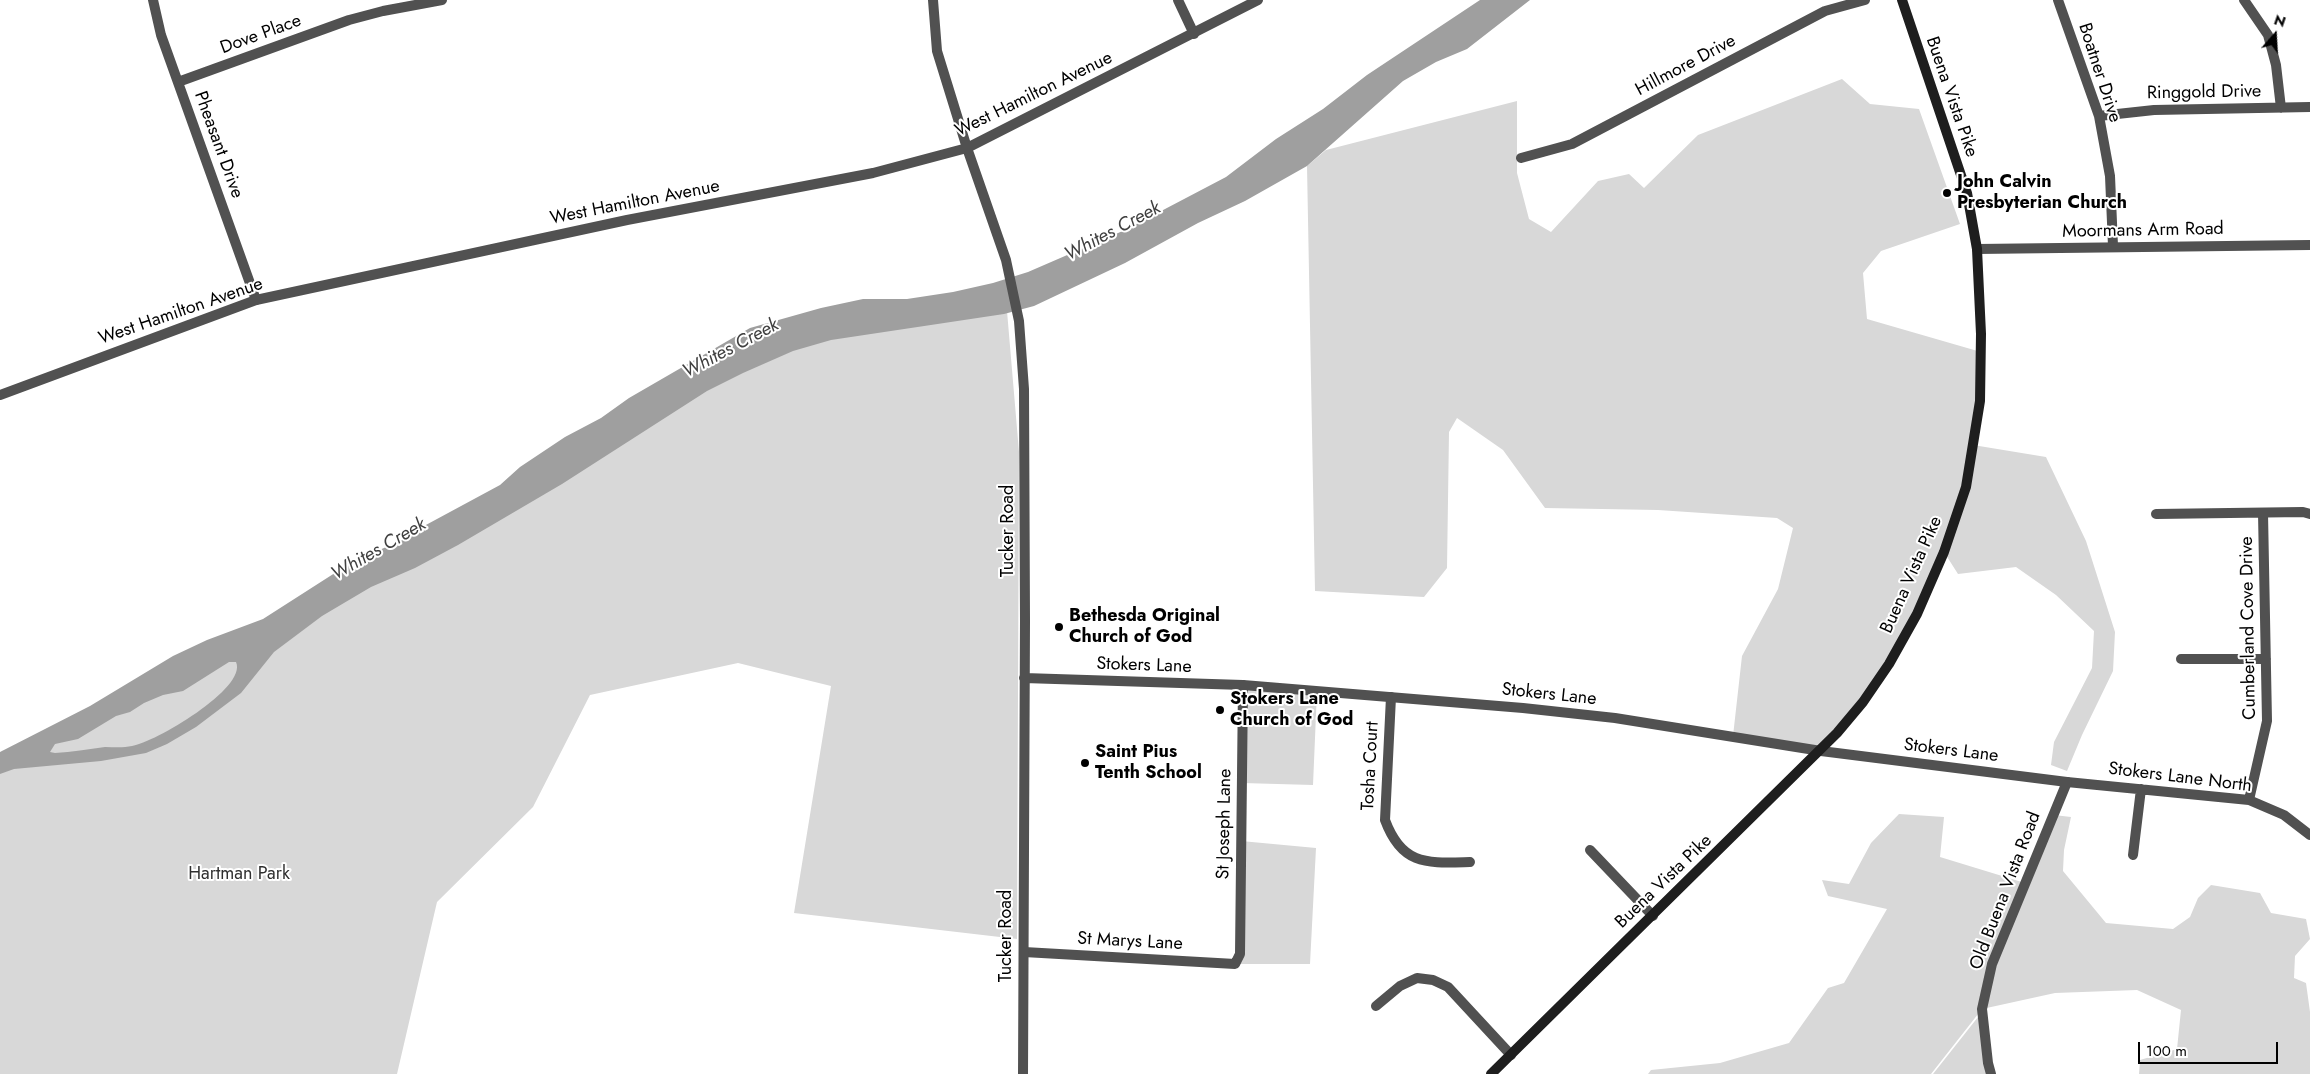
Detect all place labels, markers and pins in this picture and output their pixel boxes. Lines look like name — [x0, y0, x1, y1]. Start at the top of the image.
place label: John Calvin Presbyterian Church — [1957, 172, 2127, 214]
marker: John Calvin Presbyterian Church — [1941, 187, 1953, 199]
place label: Bethesda Original Church of God — [1069, 606, 1220, 649]
marker: Bethesda Original Church of God — [1053, 621, 1065, 633]
place label: Stokers Lane Church of God — [1230, 689, 1353, 732]
marker: Stokers Lane Church of God — [1214, 704, 1226, 716]
place label: Saint Pius Tenth School — [1095, 742, 1202, 784]
marker: Saint Pius Tenth School — [1079, 757, 1091, 769]

